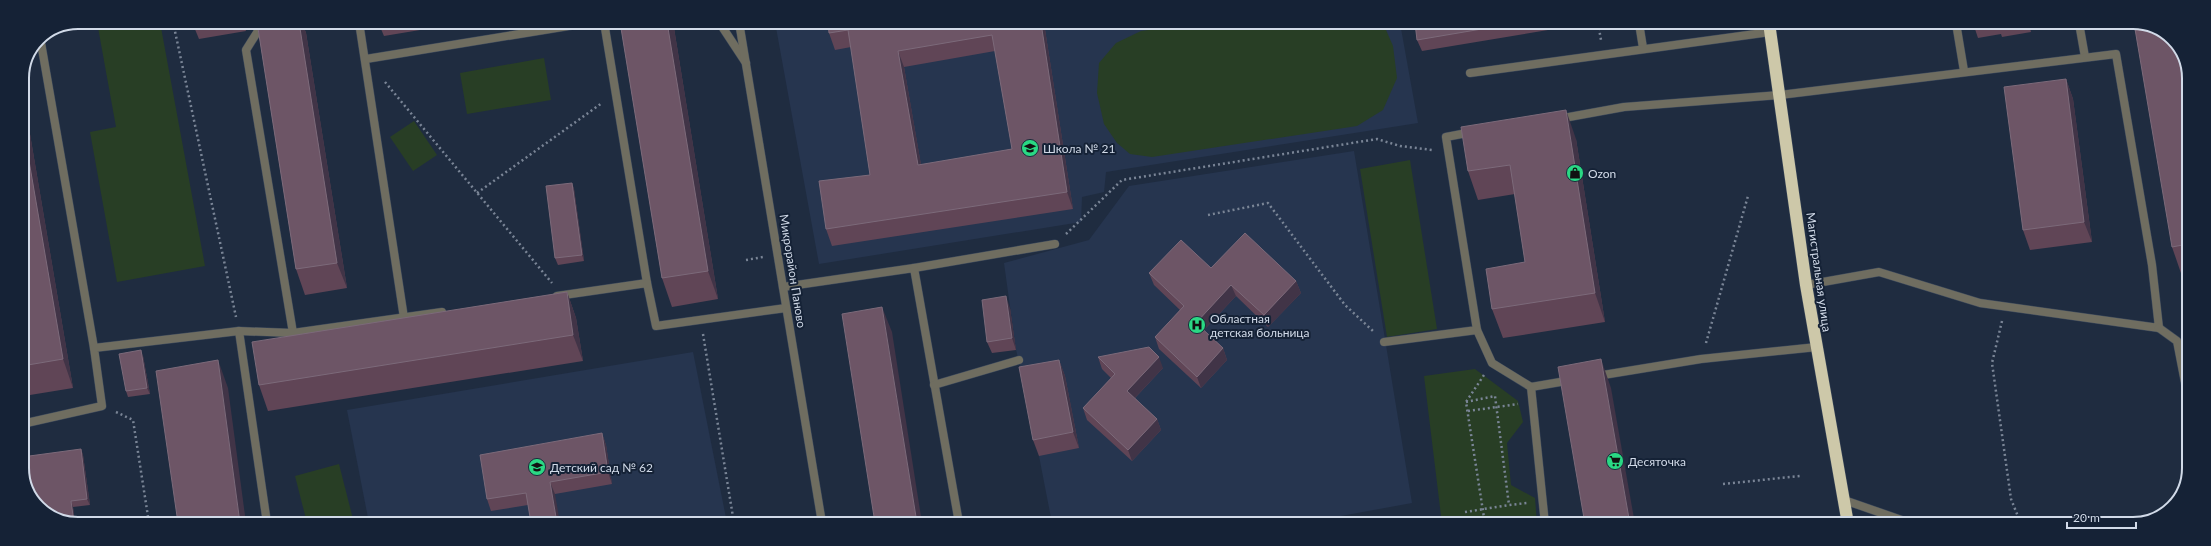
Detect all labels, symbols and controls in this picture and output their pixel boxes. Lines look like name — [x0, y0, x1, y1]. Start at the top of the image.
school or university icon: Школа № 21 — [1020, 138, 1040, 158]
place label: Школа № 21 — [1043, 141, 1115, 156]
shop icon: Ozon — [1565, 163, 1585, 183]
place label: Ozon — [1588, 166, 1616, 181]
street label: Магистральная улица — [1803, 211, 1835, 333]
street label: Микрорайон Паново — [777, 213, 809, 329]
place label: Областная детская больница — [1210, 311, 1310, 340]
hospital icon: Областная детская больница — [1187, 315, 1207, 335]
supermarket icon: Десяточка — [1605, 451, 1625, 471]
place label: Десяточка — [1628, 454, 1686, 469]
school or university icon: Детский сад № 62 — [527, 457, 547, 477]
place label: Детский сад № 62 — [550, 460, 653, 475]
scale bar — [2067, 504, 2136, 530]
text: 20 m — [2073, 510, 2100, 525]

